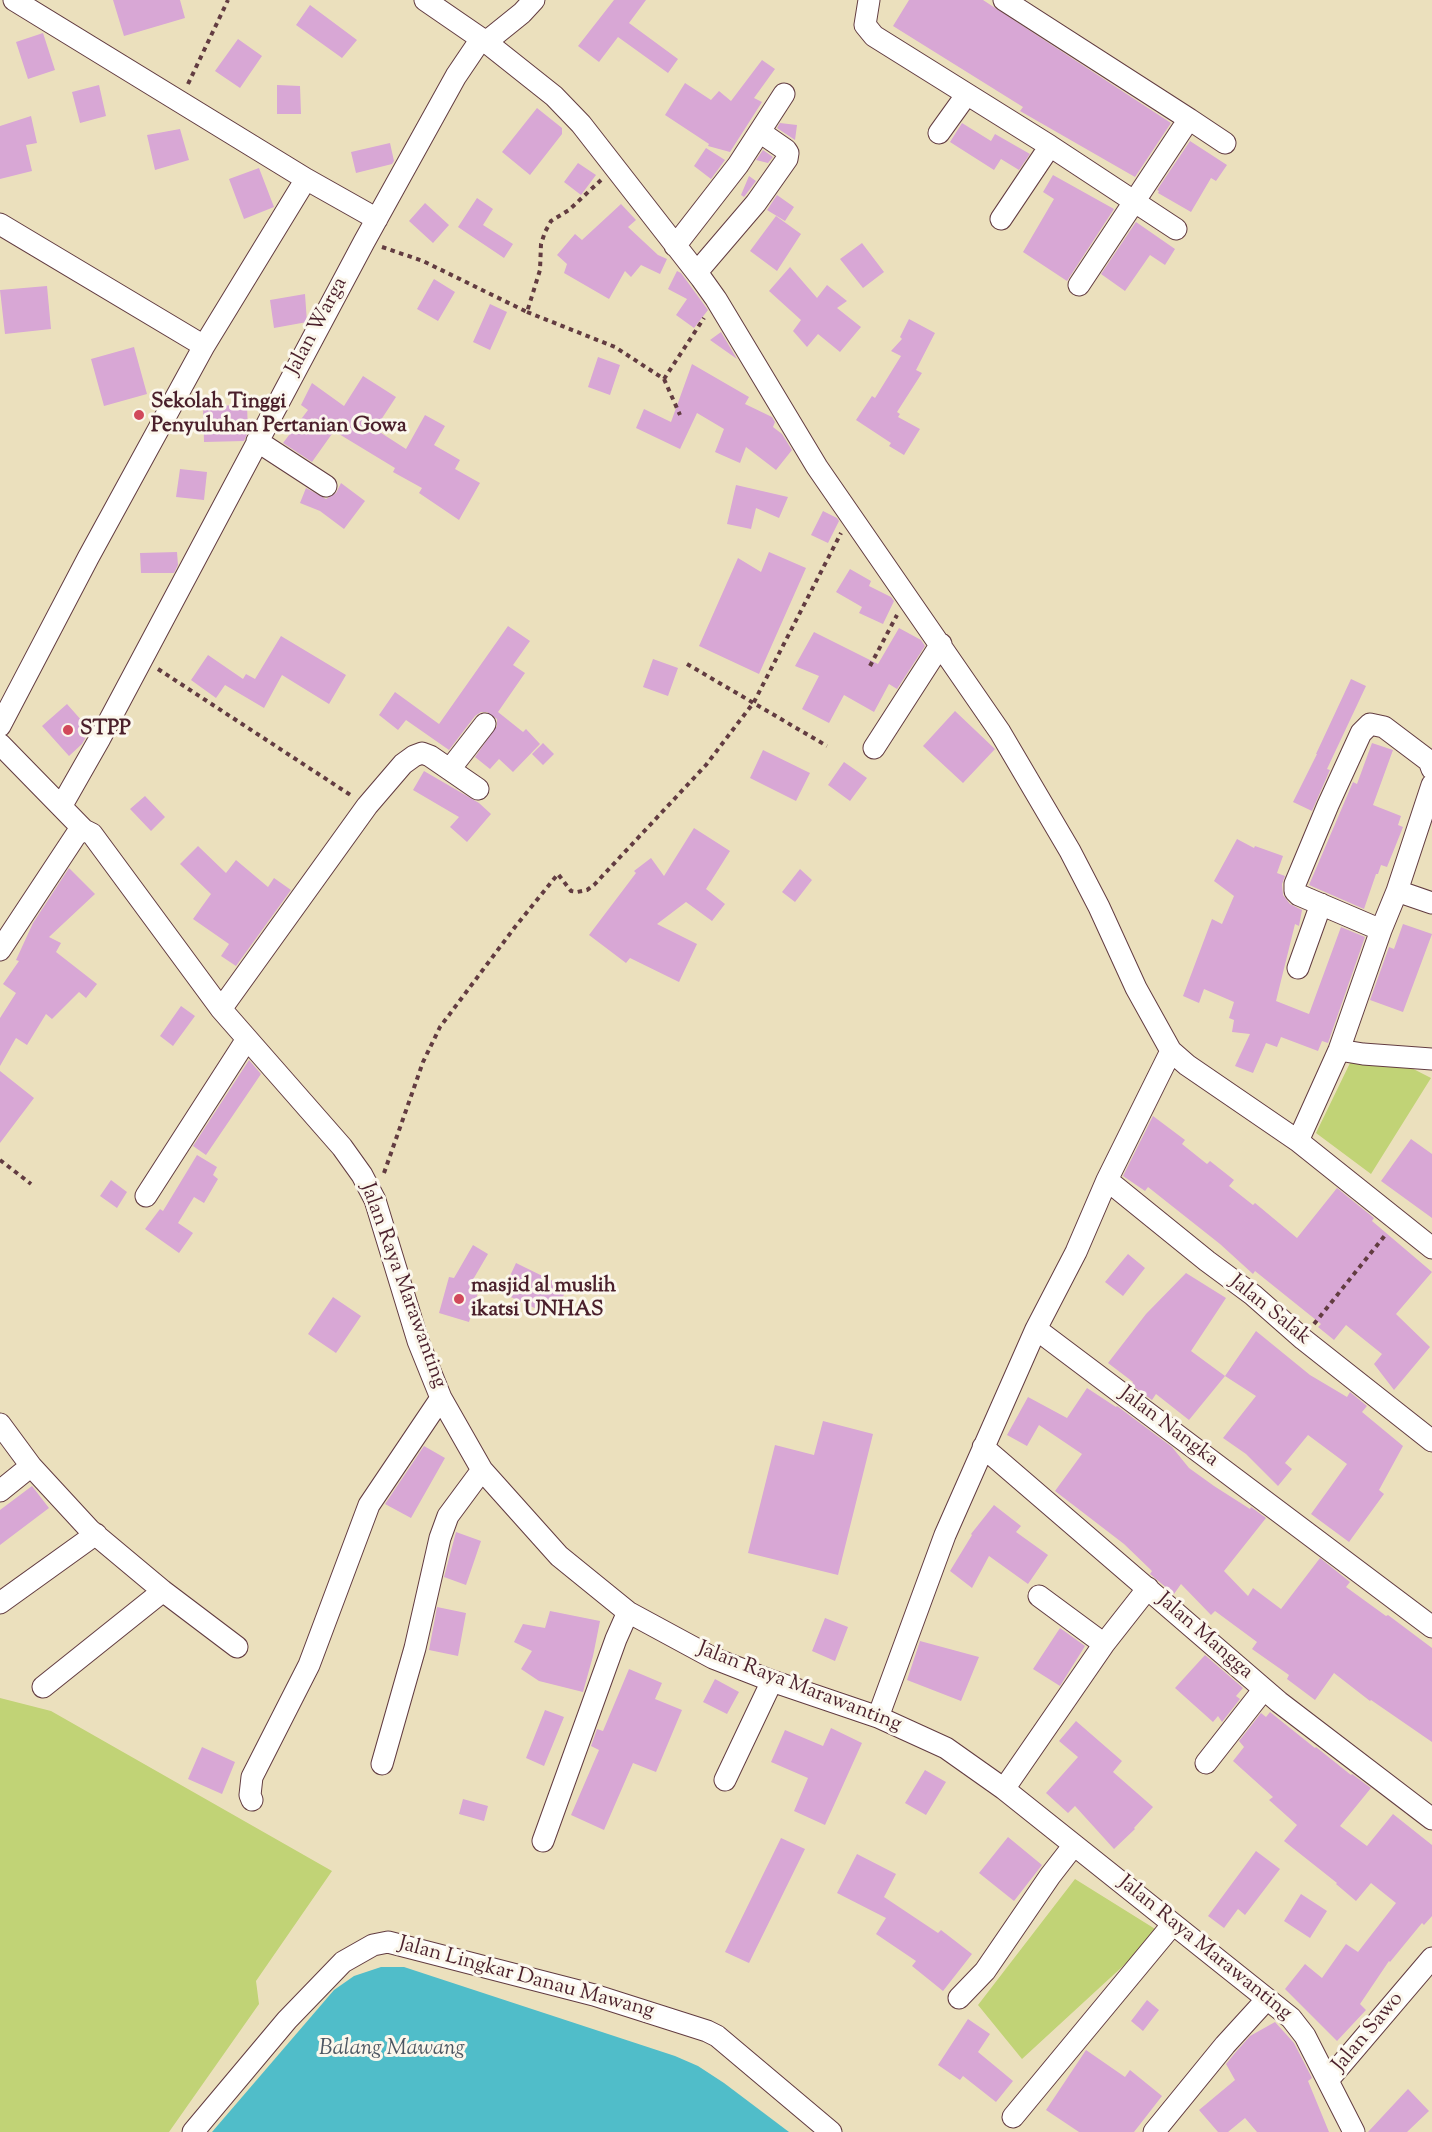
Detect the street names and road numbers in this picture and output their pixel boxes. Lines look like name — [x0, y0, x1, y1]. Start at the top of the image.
street label: Jalan Warga — [282, 274, 354, 380]
street label: Jalan Raya Marawanting — [353, 1180, 451, 1392]
street label: Jalan Salak — [1223, 1271, 1315, 1351]
street label: Jalan Nangka — [1113, 1382, 1223, 1474]
street label: Jalan Mangga — [1151, 1588, 1257, 1686]
street label: Jalan Raya Marawanting — [693, 1637, 905, 1739]
street label: Jalan Raya Marawanting — [1112, 1871, 1296, 2027]
street label: Jalan Lingkar Danau Mawang — [395, 1933, 657, 2025]
street label: Jalan Sawo — [1328, 1988, 1410, 2078]

